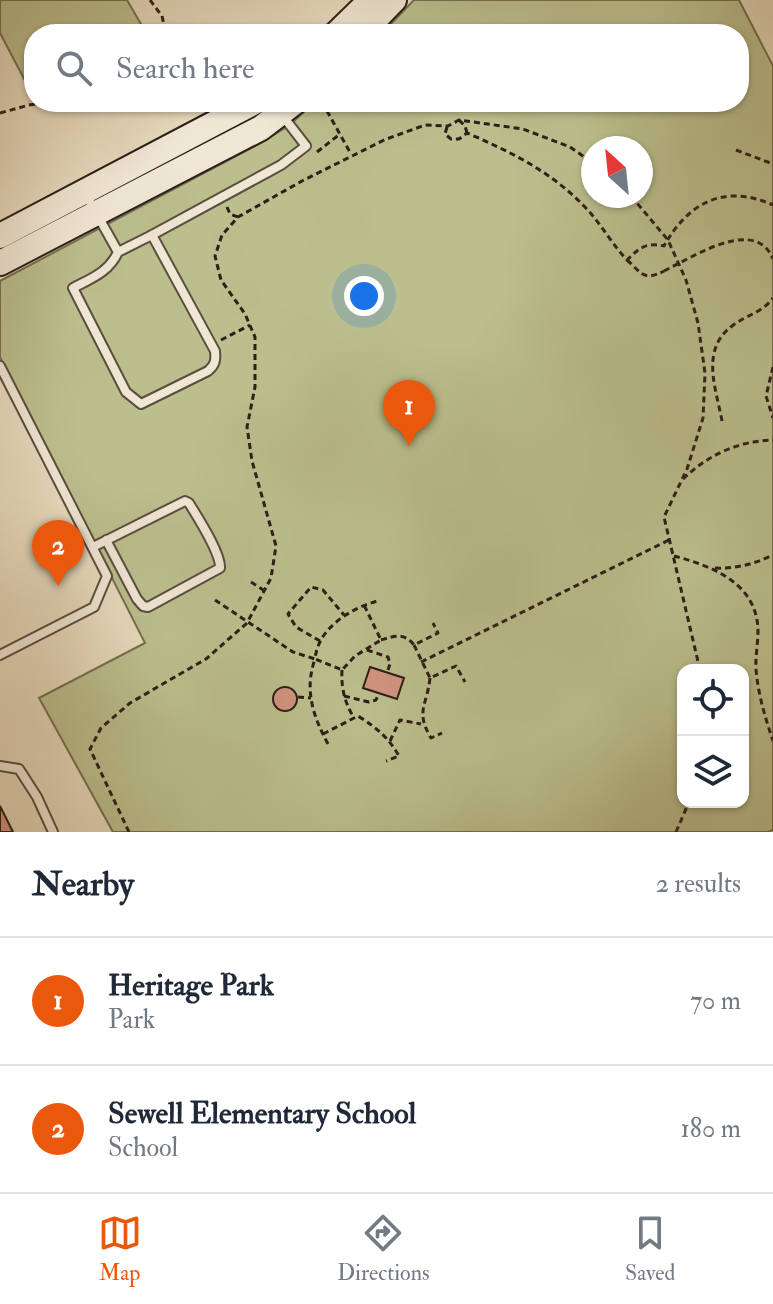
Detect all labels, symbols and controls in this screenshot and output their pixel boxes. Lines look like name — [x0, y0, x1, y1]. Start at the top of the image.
search box — [24, 24, 749, 112]
icon: search — [52, 46, 96, 90]
text: Search here — [116, 50, 255, 87]
north arrow — [581, 136, 653, 208]
your location — [344, 276, 384, 316]
pin: 1 — [383, 380, 435, 446]
pin: 2 — [32, 520, 84, 586]
map controls — [677, 664, 749, 808]
button: locate — [677, 664, 749, 736]
button: layers — [677, 736, 749, 808]
text: Nearby — [32, 863, 134, 906]
text: 2 results — [656, 868, 741, 900]
text: Heritage Park — [108, 967, 274, 1004]
text: 1 — [53, 985, 63, 1017]
text: 70 m — [690, 985, 741, 1017]
text: Park — [108, 1004, 155, 1036]
text: Sewell Elementary School — [108, 1095, 416, 1132]
text: 2 — [51, 1113, 65, 1145]
text: 180 m — [681, 1113, 741, 1145]
text: School — [108, 1132, 178, 1164]
tab: Map — [98, 1211, 142, 1287]
tab: Directions — [337, 1211, 430, 1287]
tab: Saved — [625, 1211, 675, 1287]

